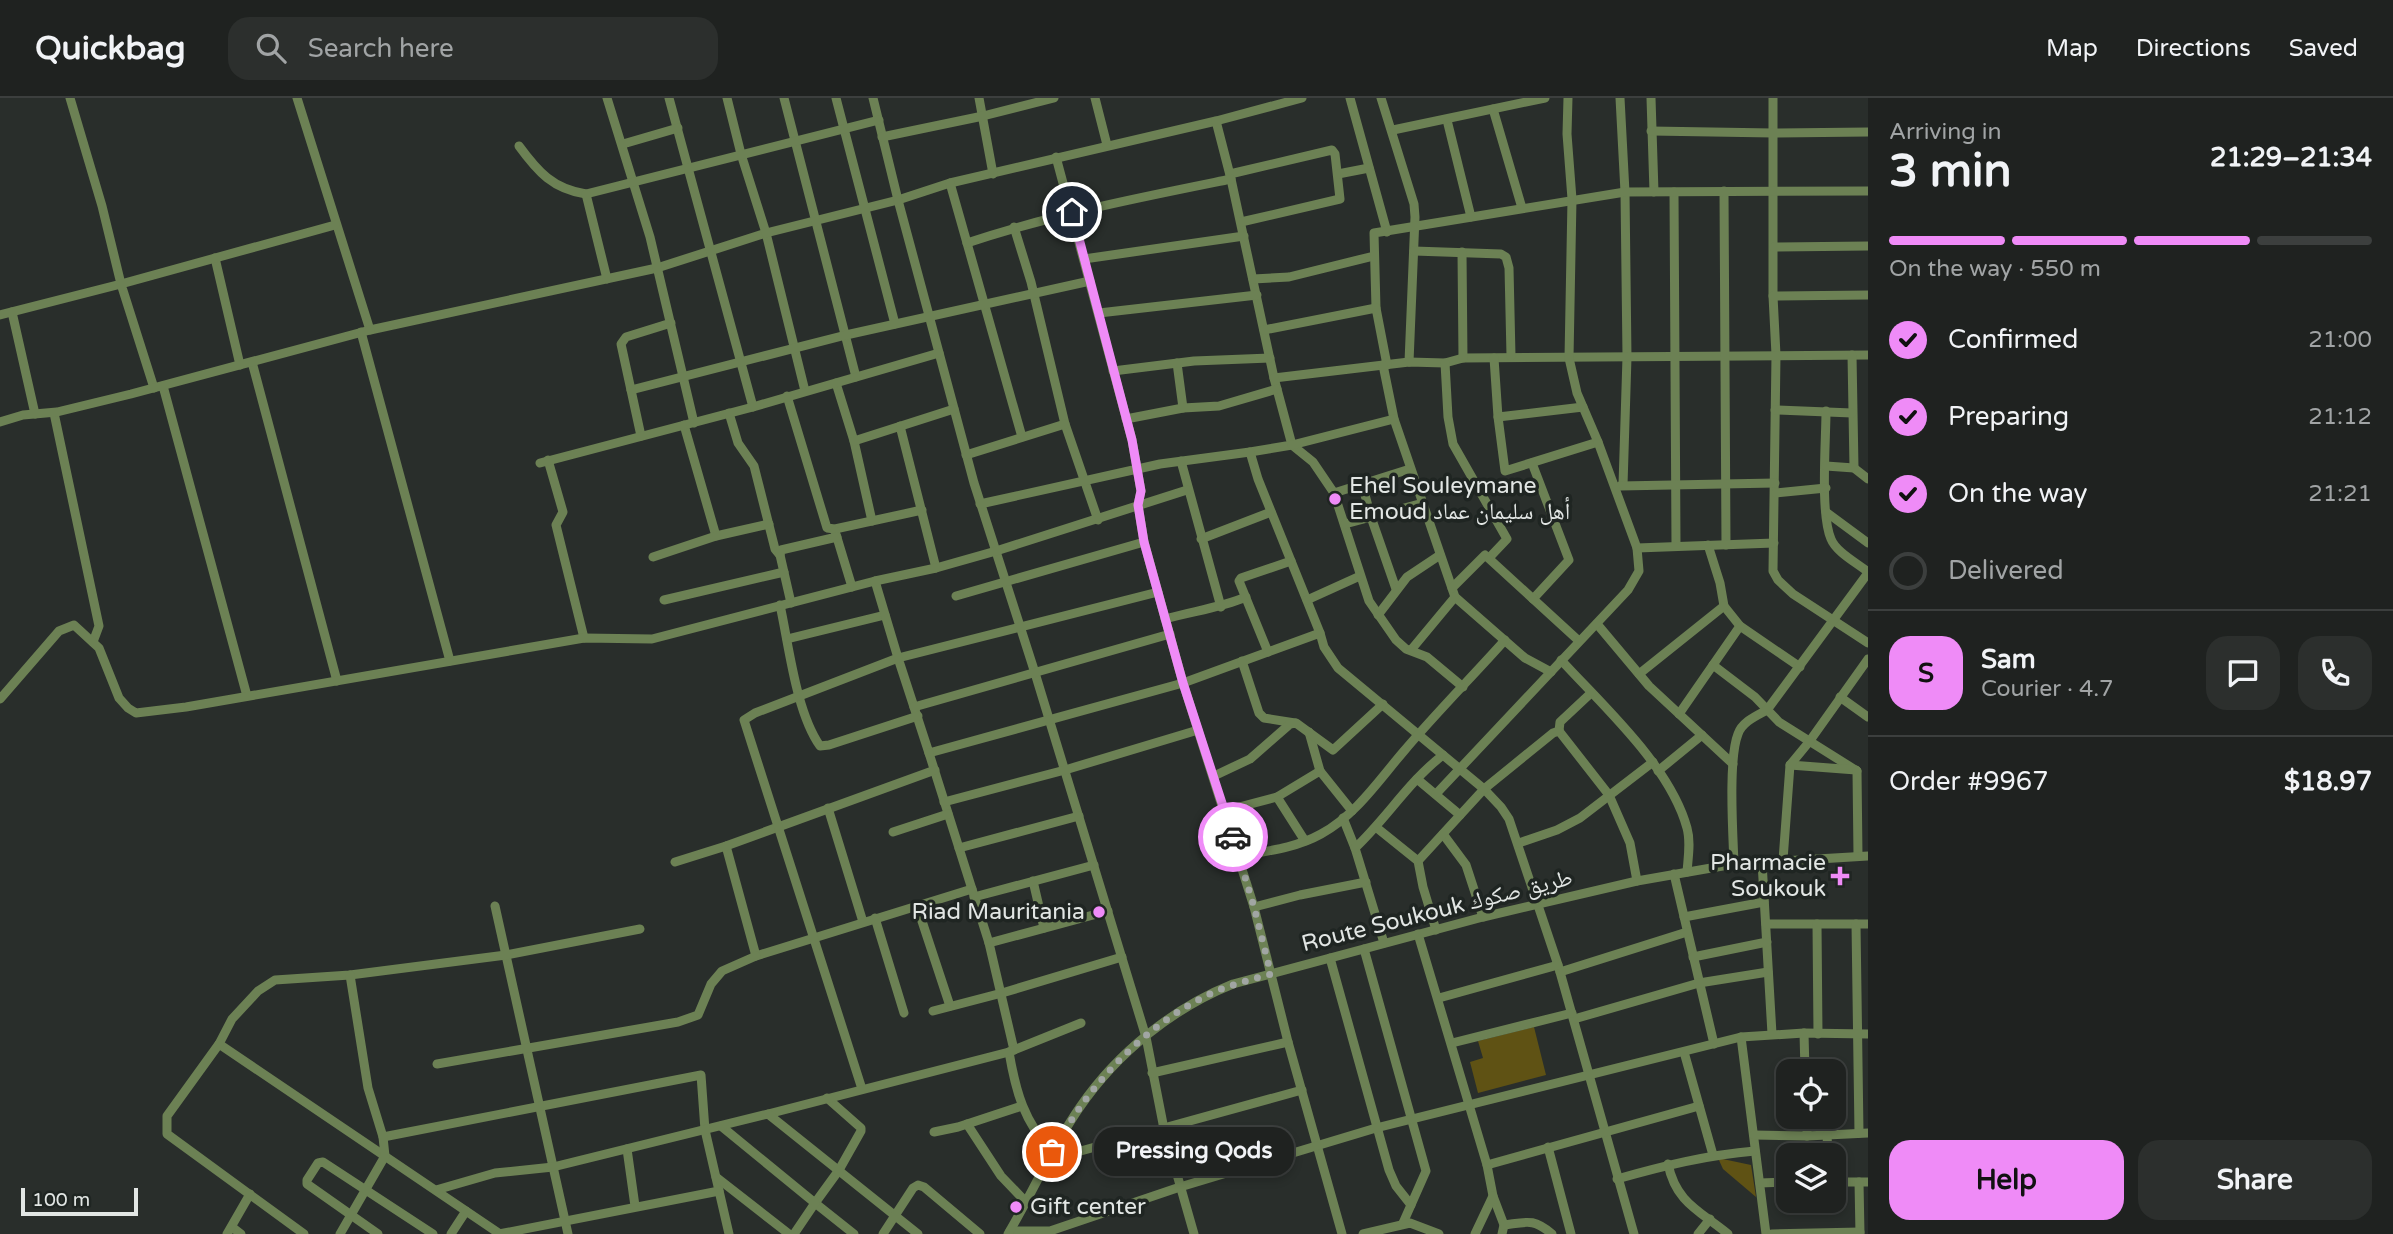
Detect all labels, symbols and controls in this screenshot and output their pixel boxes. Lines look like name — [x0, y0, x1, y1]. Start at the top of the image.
search box — [228, 17, 718, 80]
text: Quickbag — [35, 29, 186, 68]
icon: search — [252, 29, 290, 67]
text: Search here — [308, 33, 454, 64]
text: Map — [2046, 34, 2098, 63]
text: Directions — [2136, 34, 2251, 63]
text: Saved — [2289, 34, 2358, 63]
text: Arriving in — [1889, 118, 2002, 146]
text: 21:29–21:34 — [2210, 142, 2372, 173]
text: 3 min — [1889, 144, 2012, 199]
pin — [1042, 182, 1102, 242]
icon: home — [1053, 193, 1091, 231]
text: On the way · 550 m — [1889, 255, 2101, 283]
icon: check — [1889, 321, 1927, 359]
text: Confirmed — [1948, 324, 2078, 355]
text: 21:00 — [2308, 326, 2372, 354]
icon: check — [1889, 398, 1927, 436]
text: Preparing — [1948, 401, 2069, 432]
text: 21:12 — [2308, 403, 2372, 431]
place label: Ehel Souleymane Emoud أهل سليمان عماد — [1349, 472, 1570, 526]
icon: check — [1889, 475, 1927, 513]
text: On the way — [1948, 478, 2088, 509]
text: 21:21 — [2308, 480, 2372, 508]
marker: Ehel Souleymane Emoud أهل سليمان عماد — [1327, 491, 1343, 507]
text: Delivered — [1948, 555, 2064, 586]
button: chat — [2206, 636, 2280, 710]
button: phone — [2298, 636, 2372, 710]
text: Sam — [1981, 644, 2036, 675]
text: S — [1918, 658, 1934, 689]
text: Courier · 4.7 — [1981, 675, 2114, 703]
text: Order #9967 — [1889, 766, 2049, 797]
text: $18.97 — [2284, 766, 2372, 797]
courier — [1198, 802, 1268, 872]
icon: car — [1214, 818, 1252, 856]
place label: Pharmacie Soukouk — [1710, 849, 1826, 903]
street label: Route Soukouk طريق صكوك — [1299, 864, 1575, 958]
marker: Pharmacie Soukouk — [1832, 868, 1848, 884]
place label: Riad Mauritania — [912, 898, 1085, 926]
marker: Riad Mauritania — [1091, 904, 1107, 920]
map controls — [1776, 1059, 1846, 1213]
button: locate — [1776, 1059, 1846, 1129]
pin — [1022, 1122, 1082, 1182]
callout: Pressing Qods — [1094, 1128, 1294, 1176]
icon: bag — [1033, 1133, 1071, 1171]
text: Pressing Qods — [1116, 1137, 1272, 1165]
button: Help — [1889, 1140, 2124, 1220]
button: Share — [2138, 1140, 2372, 1220]
button: layers — [1776, 1143, 1846, 1213]
scale bar — [21, 1185, 138, 1217]
text: 100 m — [32, 1189, 90, 1211]
place label: Gift center — [1030, 1193, 1146, 1221]
marker: Gift center — [1008, 1199, 1024, 1215]

